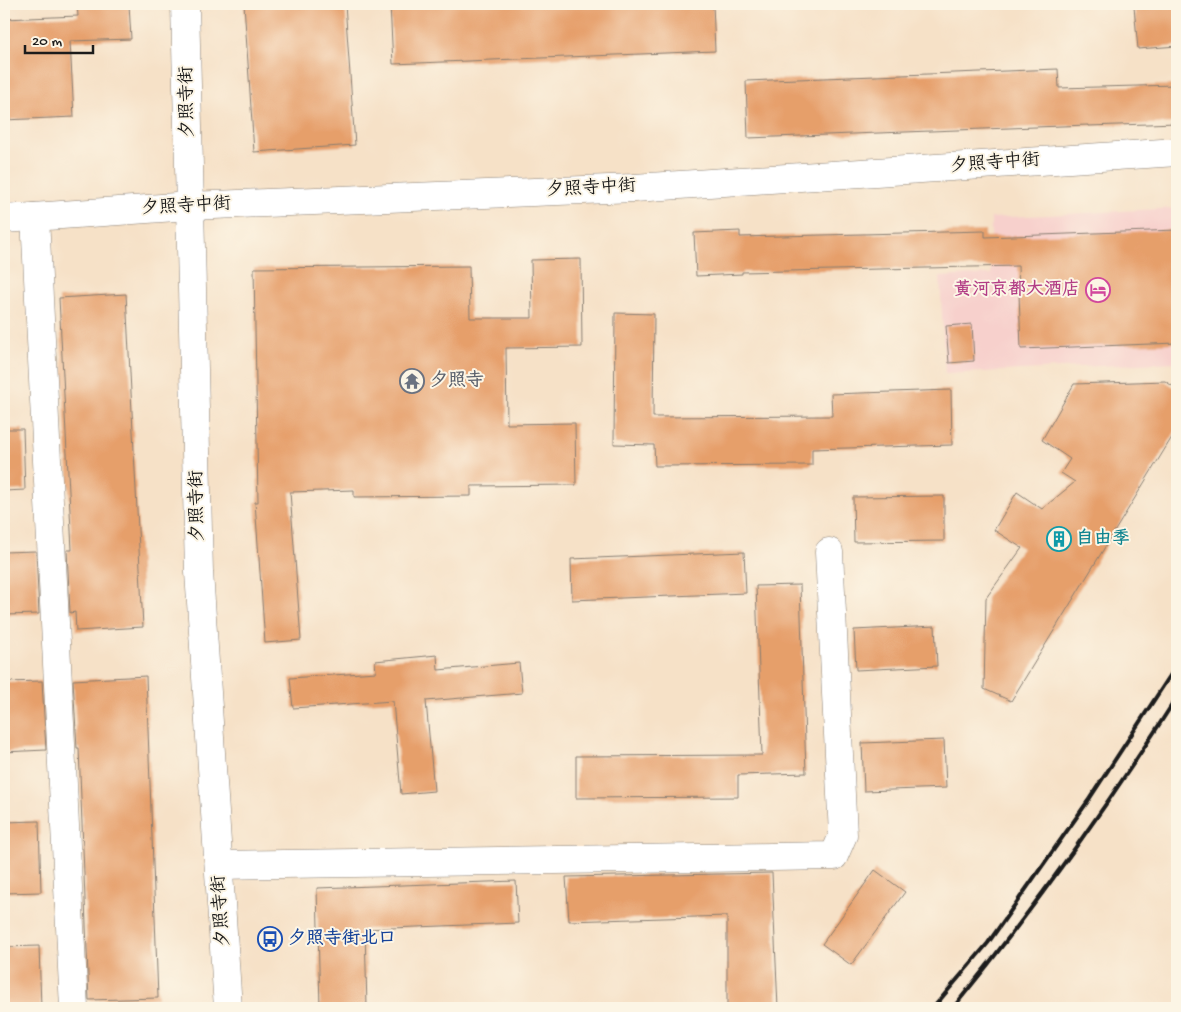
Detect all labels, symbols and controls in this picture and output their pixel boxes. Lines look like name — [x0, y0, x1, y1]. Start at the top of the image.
scale bar — [25, 22, 92, 54]
text: 20 m — [32, 33, 62, 51]
street label: 夕照寺街 — [176, 66, 199, 138]
street label: 夕照寺中街 — [949, 149, 1041, 178]
street label: 夕照寺中街 — [545, 175, 636, 202]
street label: 夕照寺中街 — [140, 193, 231, 220]
hotel icon: 黄河京都大酒店 — [1085, 277, 1111, 303]
place label: 黄河京都大酒店 — [954, 279, 1080, 301]
temple icon: 夕照寺 — [399, 368, 425, 394]
place label: 夕照寺 — [430, 370, 484, 392]
street label: 夕照寺街 — [186, 470, 209, 542]
building icon: 自由季 — [1046, 526, 1072, 552]
place label: 自由季 — [1076, 528, 1130, 550]
street label: 夕照寺街 — [208, 874, 235, 948]
bus stop icon: 夕照寺街北口 — [257, 926, 283, 952]
place label: 夕照寺街北口 — [288, 928, 396, 950]

